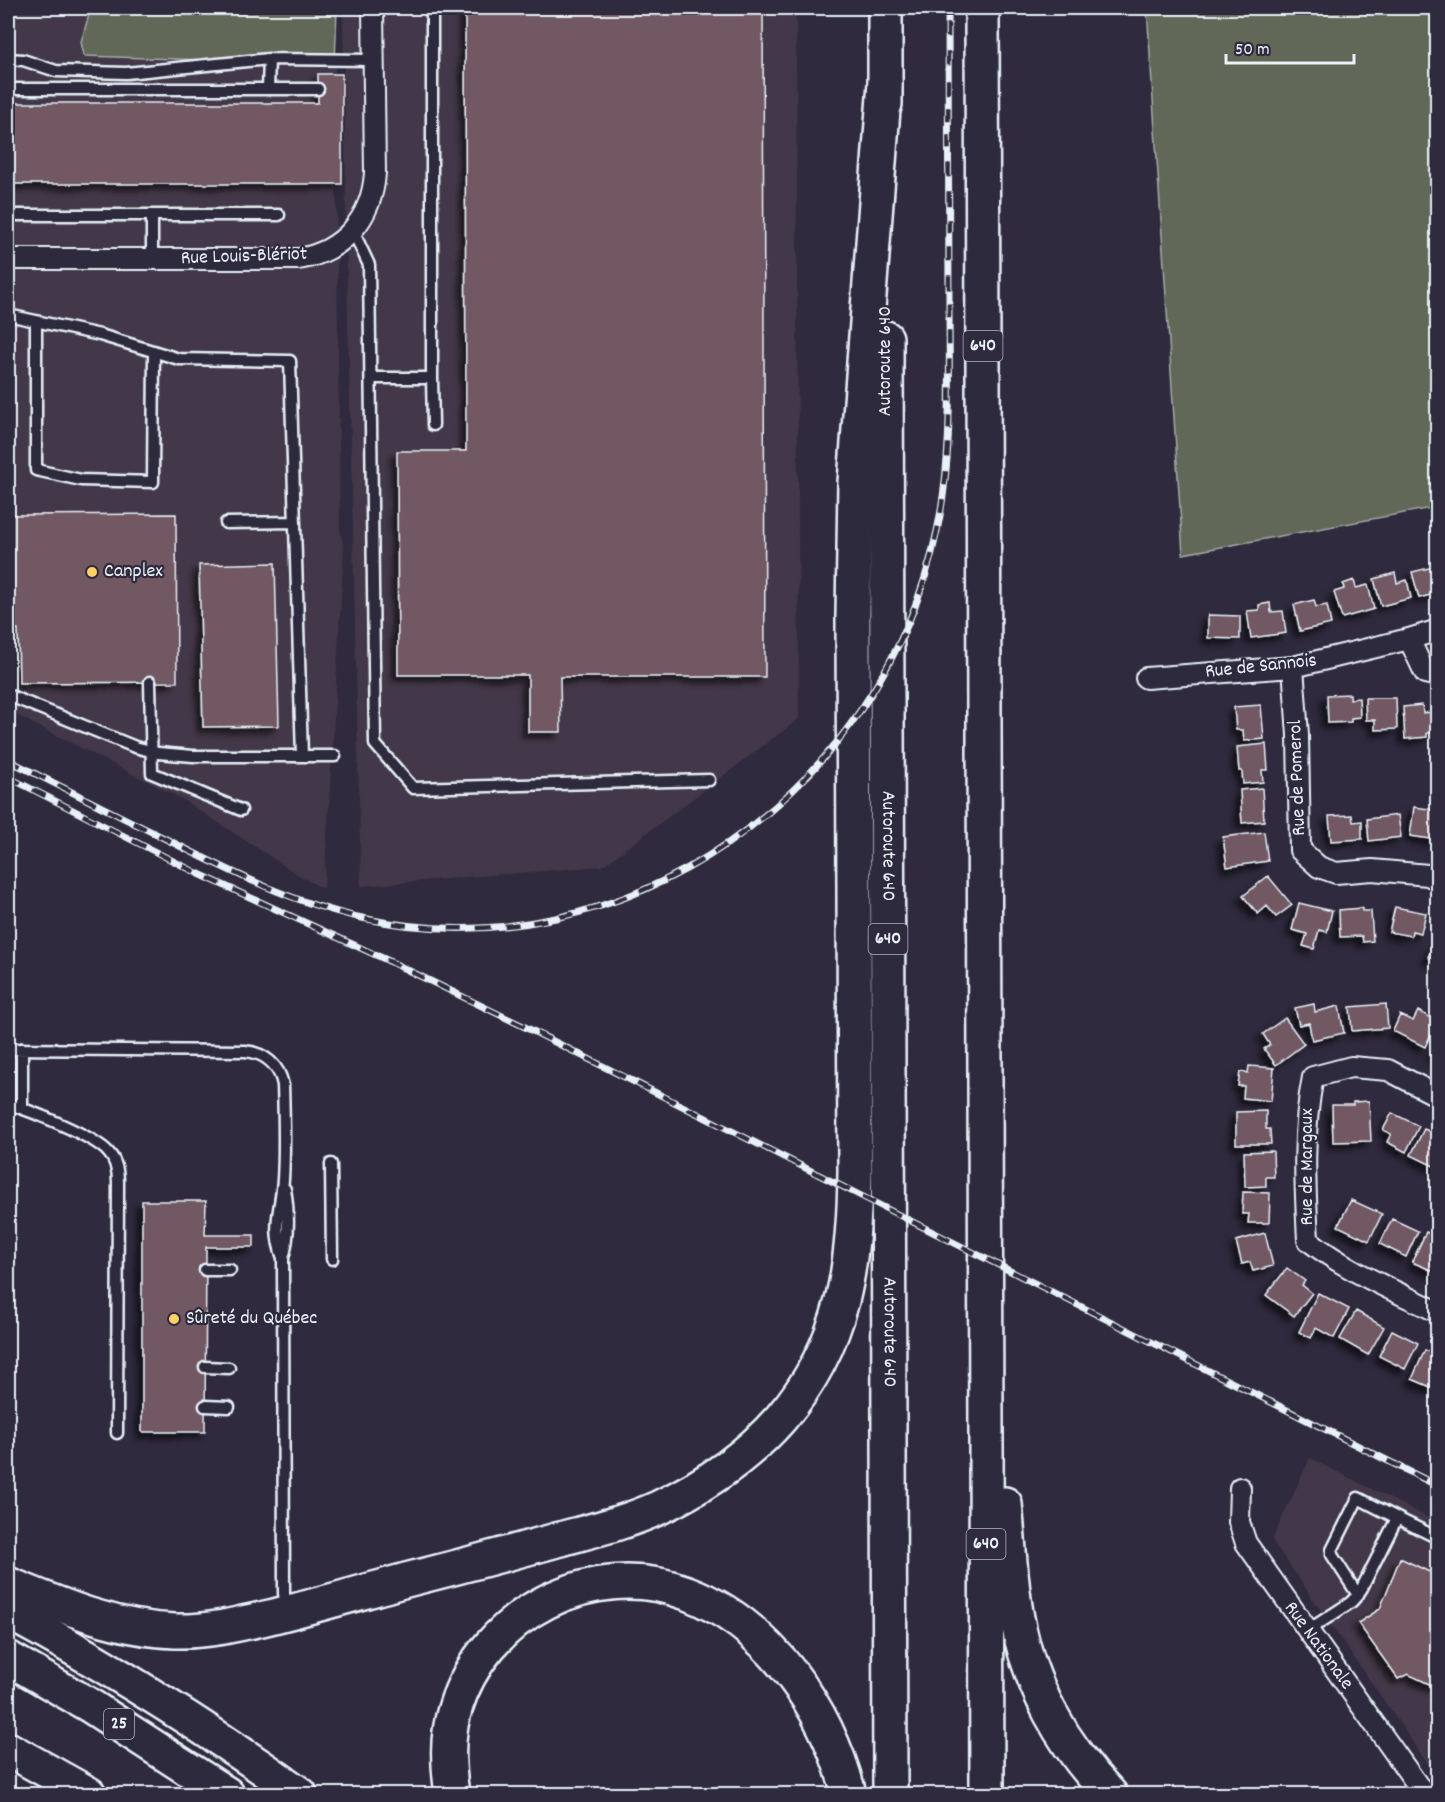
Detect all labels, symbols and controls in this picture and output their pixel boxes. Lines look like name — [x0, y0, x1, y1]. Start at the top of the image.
scale bar — [1226, 27, 1354, 65]
text: 50 m — [1235, 38, 1270, 63]
street label: Rue Louis-Blériot — [180, 241, 308, 273]
street label: Autoroute 640 — [872, 306, 900, 416]
road number: 640 — [964, 331, 1002, 361]
place label: Canplex — [104, 558, 163, 586]
marker: Canplex — [85, 565, 99, 579]
street label: Rue de Sannois — [1204, 647, 1318, 687]
street label: Rue de Pomerol — [1282, 719, 1314, 837]
street label: Autoroute 640 — [873, 791, 902, 901]
road number: 640 — [868, 924, 908, 954]
street label: Rue de Margaux — [1294, 1108, 1322, 1226]
street label: Autoroute 640 — [875, 1277, 903, 1387]
place label: Sûreté du Québec — [186, 1305, 317, 1333]
marker: Sûreté du Québec — [167, 1312, 181, 1326]
road number: 640 — [966, 1529, 1006, 1559]
street label: Rue Nationale — [1276, 1596, 1360, 1696]
road number: 25 — [104, 1709, 134, 1739]

